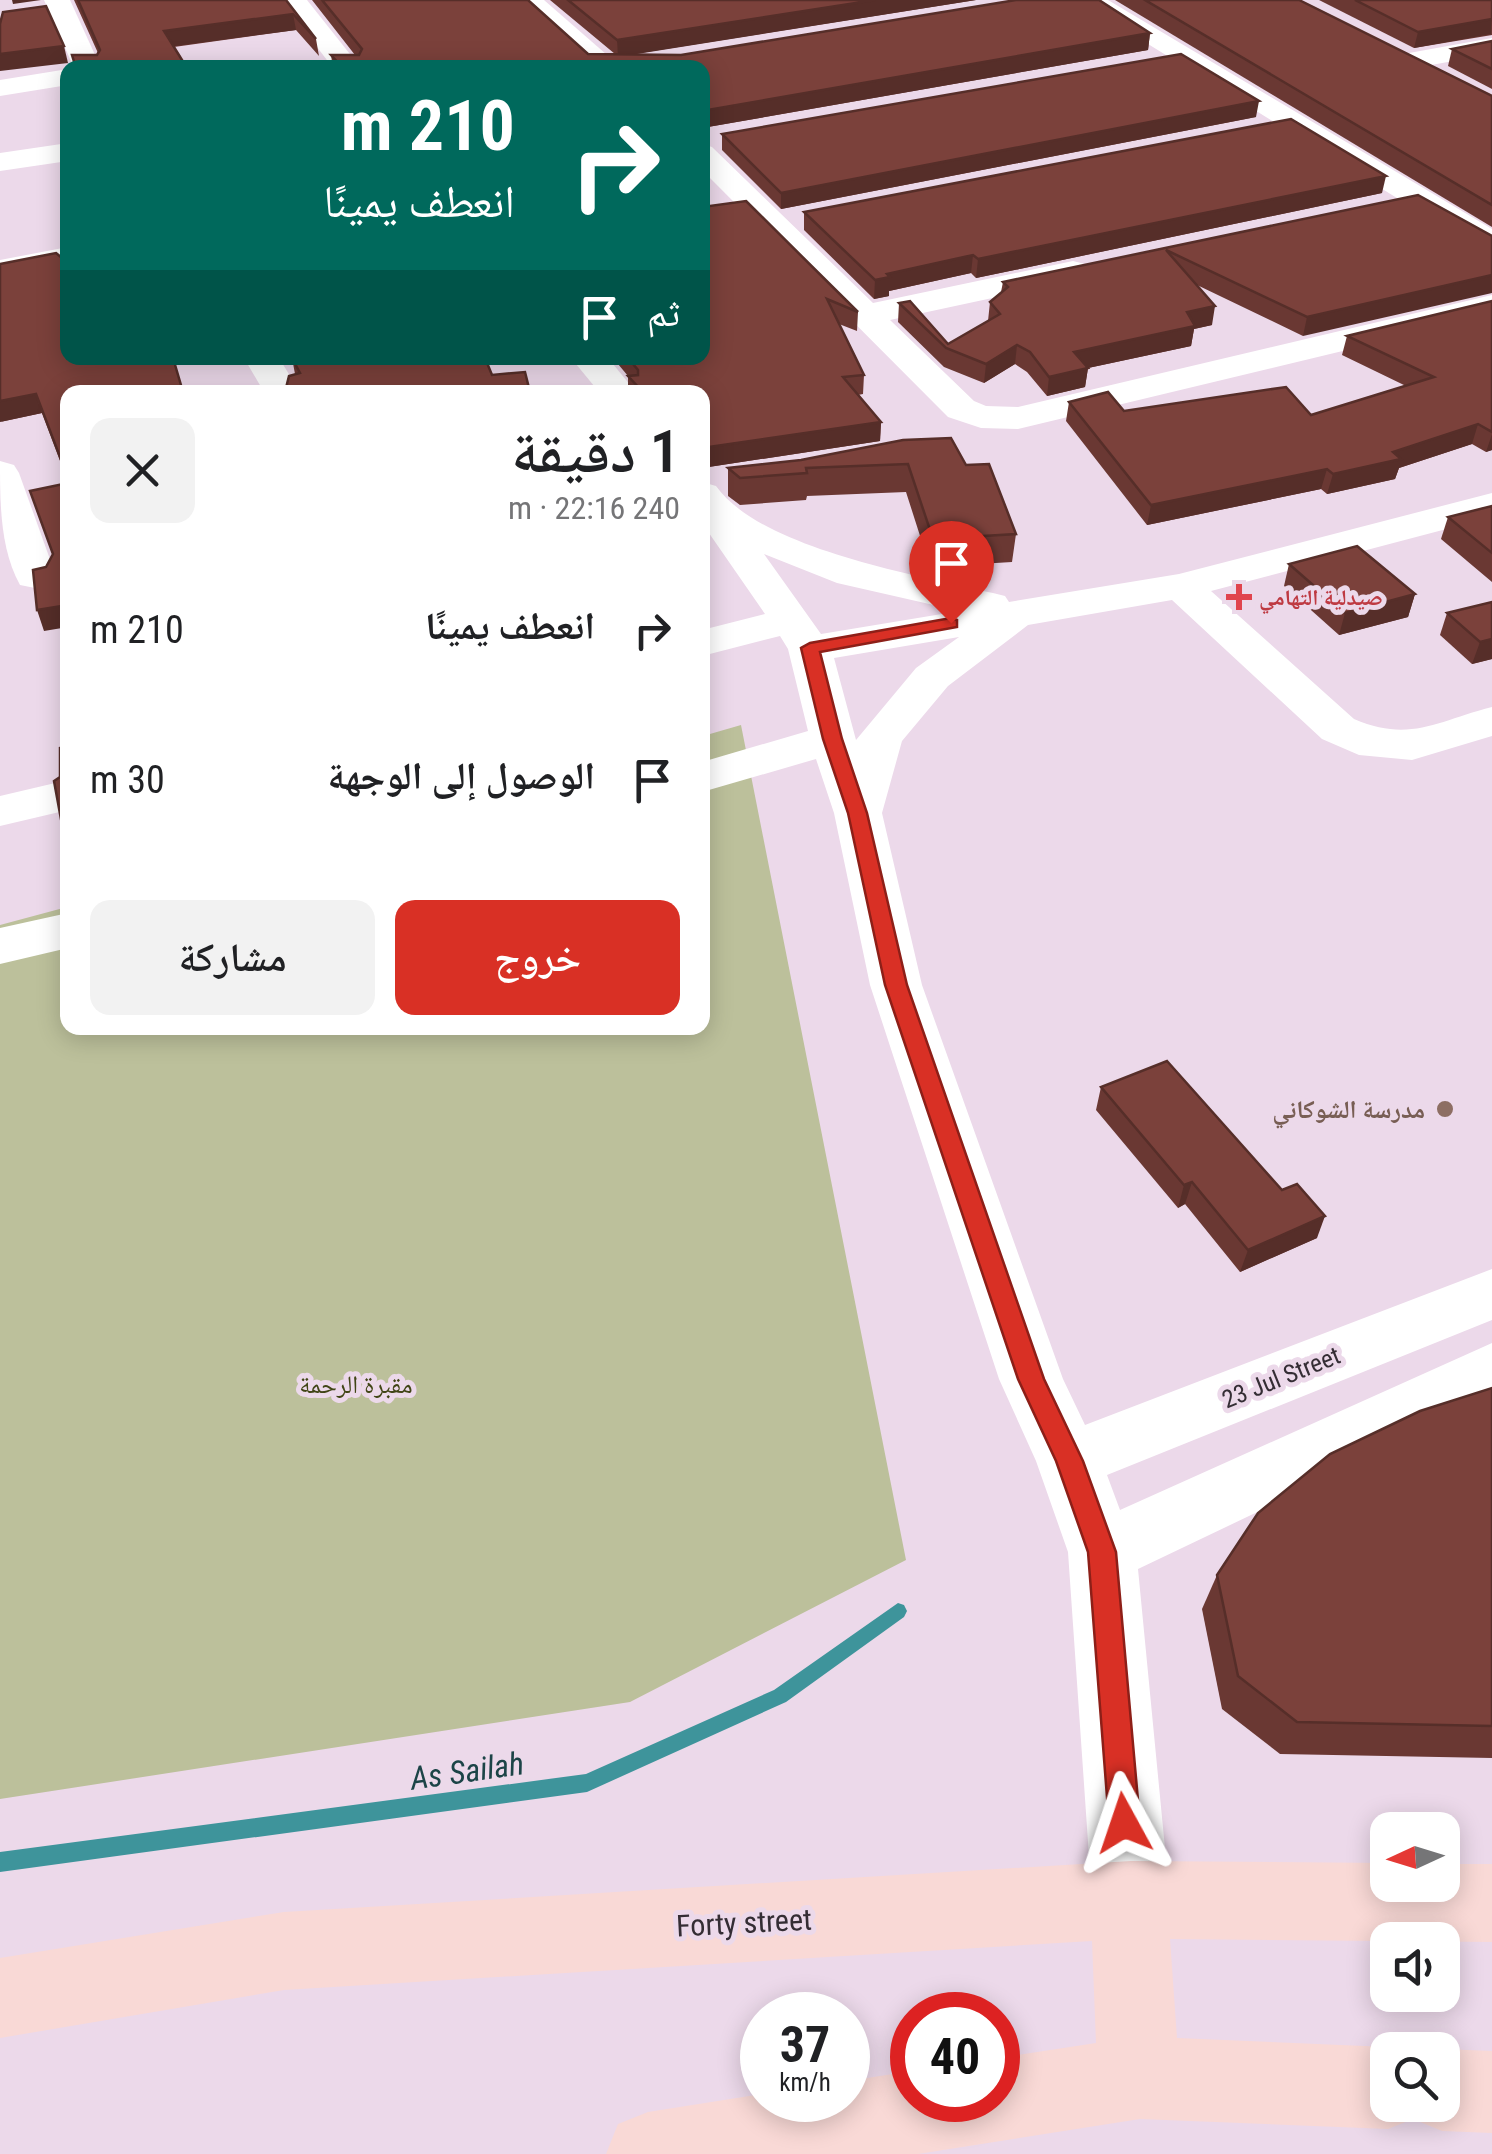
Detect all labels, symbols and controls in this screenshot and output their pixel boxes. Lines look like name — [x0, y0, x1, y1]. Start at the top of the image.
text: 210 m — [341, 85, 515, 167]
icon: right — [550, 100, 680, 230]
text: انعطف يمينًا — [323, 175, 515, 228]
icon: arrive — [572, 290, 627, 345]
text: ثم — [647, 291, 680, 335]
text: 1 دقيقة — [511, 416, 680, 487]
button: close — [90, 418, 195, 523]
text: 240 m · 22:16 — [508, 489, 680, 527]
pin — [909, 521, 994, 624]
icon: arrive — [924, 536, 979, 591]
place label: صيدلية التهامي — [1259, 585, 1383, 614]
marker: صيدلية التهامي — [1228, 586, 1250, 608]
icon: right — [625, 603, 680, 658]
text: انعطف يمينًا — [425, 604, 595, 648]
text: 210 m — [90, 608, 184, 652]
icon: arrive — [625, 753, 680, 808]
text: الوصول إلى الوجهة — [328, 754, 595, 798]
text: 30 m — [90, 758, 165, 802]
button: مشاركة — [90, 900, 375, 1015]
button: خروج — [395, 900, 680, 1015]
place label: مدرسة الشوكاني — [1272, 1095, 1425, 1129]
marker: مدرسة الشوكاني — [1434, 1098, 1456, 1120]
street label: 23 Jul Street — [1218, 1341, 1344, 1414]
park label: مقبرة الرحمة — [299, 1370, 413, 1399]
water label: As Sailah — [406, 1744, 526, 1798]
position arrow — [1072, 1771, 1176, 1875]
north arrow — [1370, 1812, 1460, 1902]
map controls — [1370, 1812, 1460, 2122]
street label: Forty street — [675, 1901, 813, 1944]
button: sound — [1370, 1922, 1460, 2012]
speed limit sign: 40 — [890, 1992, 1020, 2122]
text: 37 — [780, 2016, 830, 2074]
button: search — [1370, 2032, 1460, 2122]
text: km/h — [779, 2068, 831, 2097]

